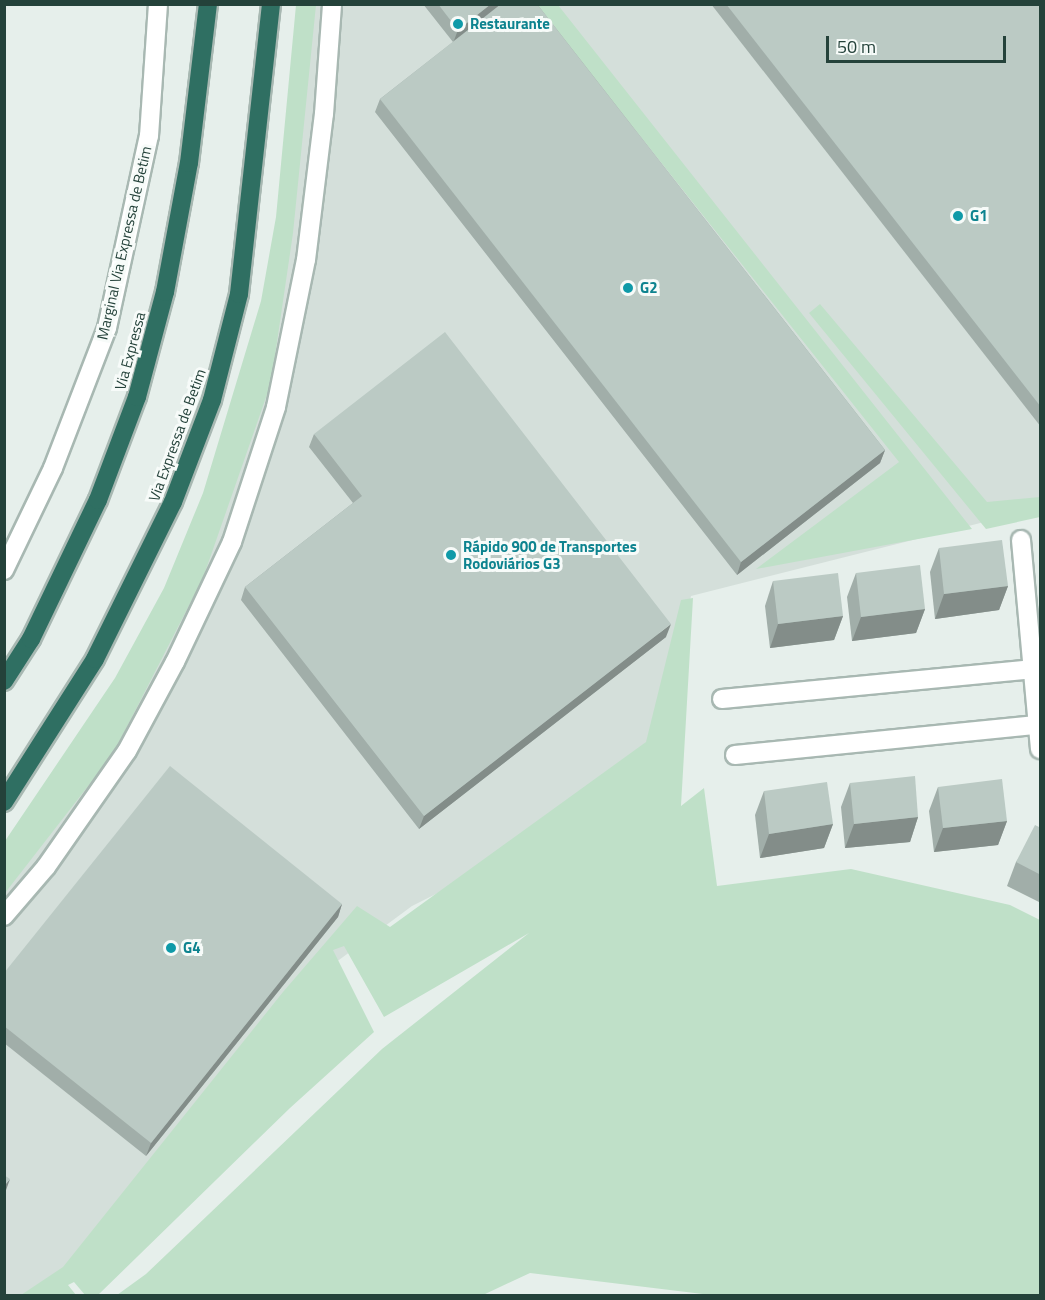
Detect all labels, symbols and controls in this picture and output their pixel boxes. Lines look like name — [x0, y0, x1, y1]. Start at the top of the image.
place label: Restaurante — [470, 15, 550, 33]
marker: Restaurante — [451, 17, 465, 31]
scale bar — [829, 24, 1009, 62]
text: 50 m — [837, 33, 876, 60]
street label: Marginal Via Expressa de Betim — [93, 144, 155, 342]
place label: G1 — [970, 207, 988, 225]
marker: G1 — [951, 209, 965, 223]
place label: G2 — [640, 279, 658, 297]
marker: G2 — [621, 281, 635, 295]
street label: Via Expressa — [111, 310, 149, 392]
street label: Via Expressa de Betim — [145, 366, 209, 504]
place label: Rápido 900 de Transportes Rodoviários G3 — [463, 537, 637, 572]
marker: Rápido 900 de Transportes Rodoviários G3 — [444, 548, 458, 562]
place label: G4 — [183, 939, 201, 957]
marker: G4 — [164, 941, 178, 955]

